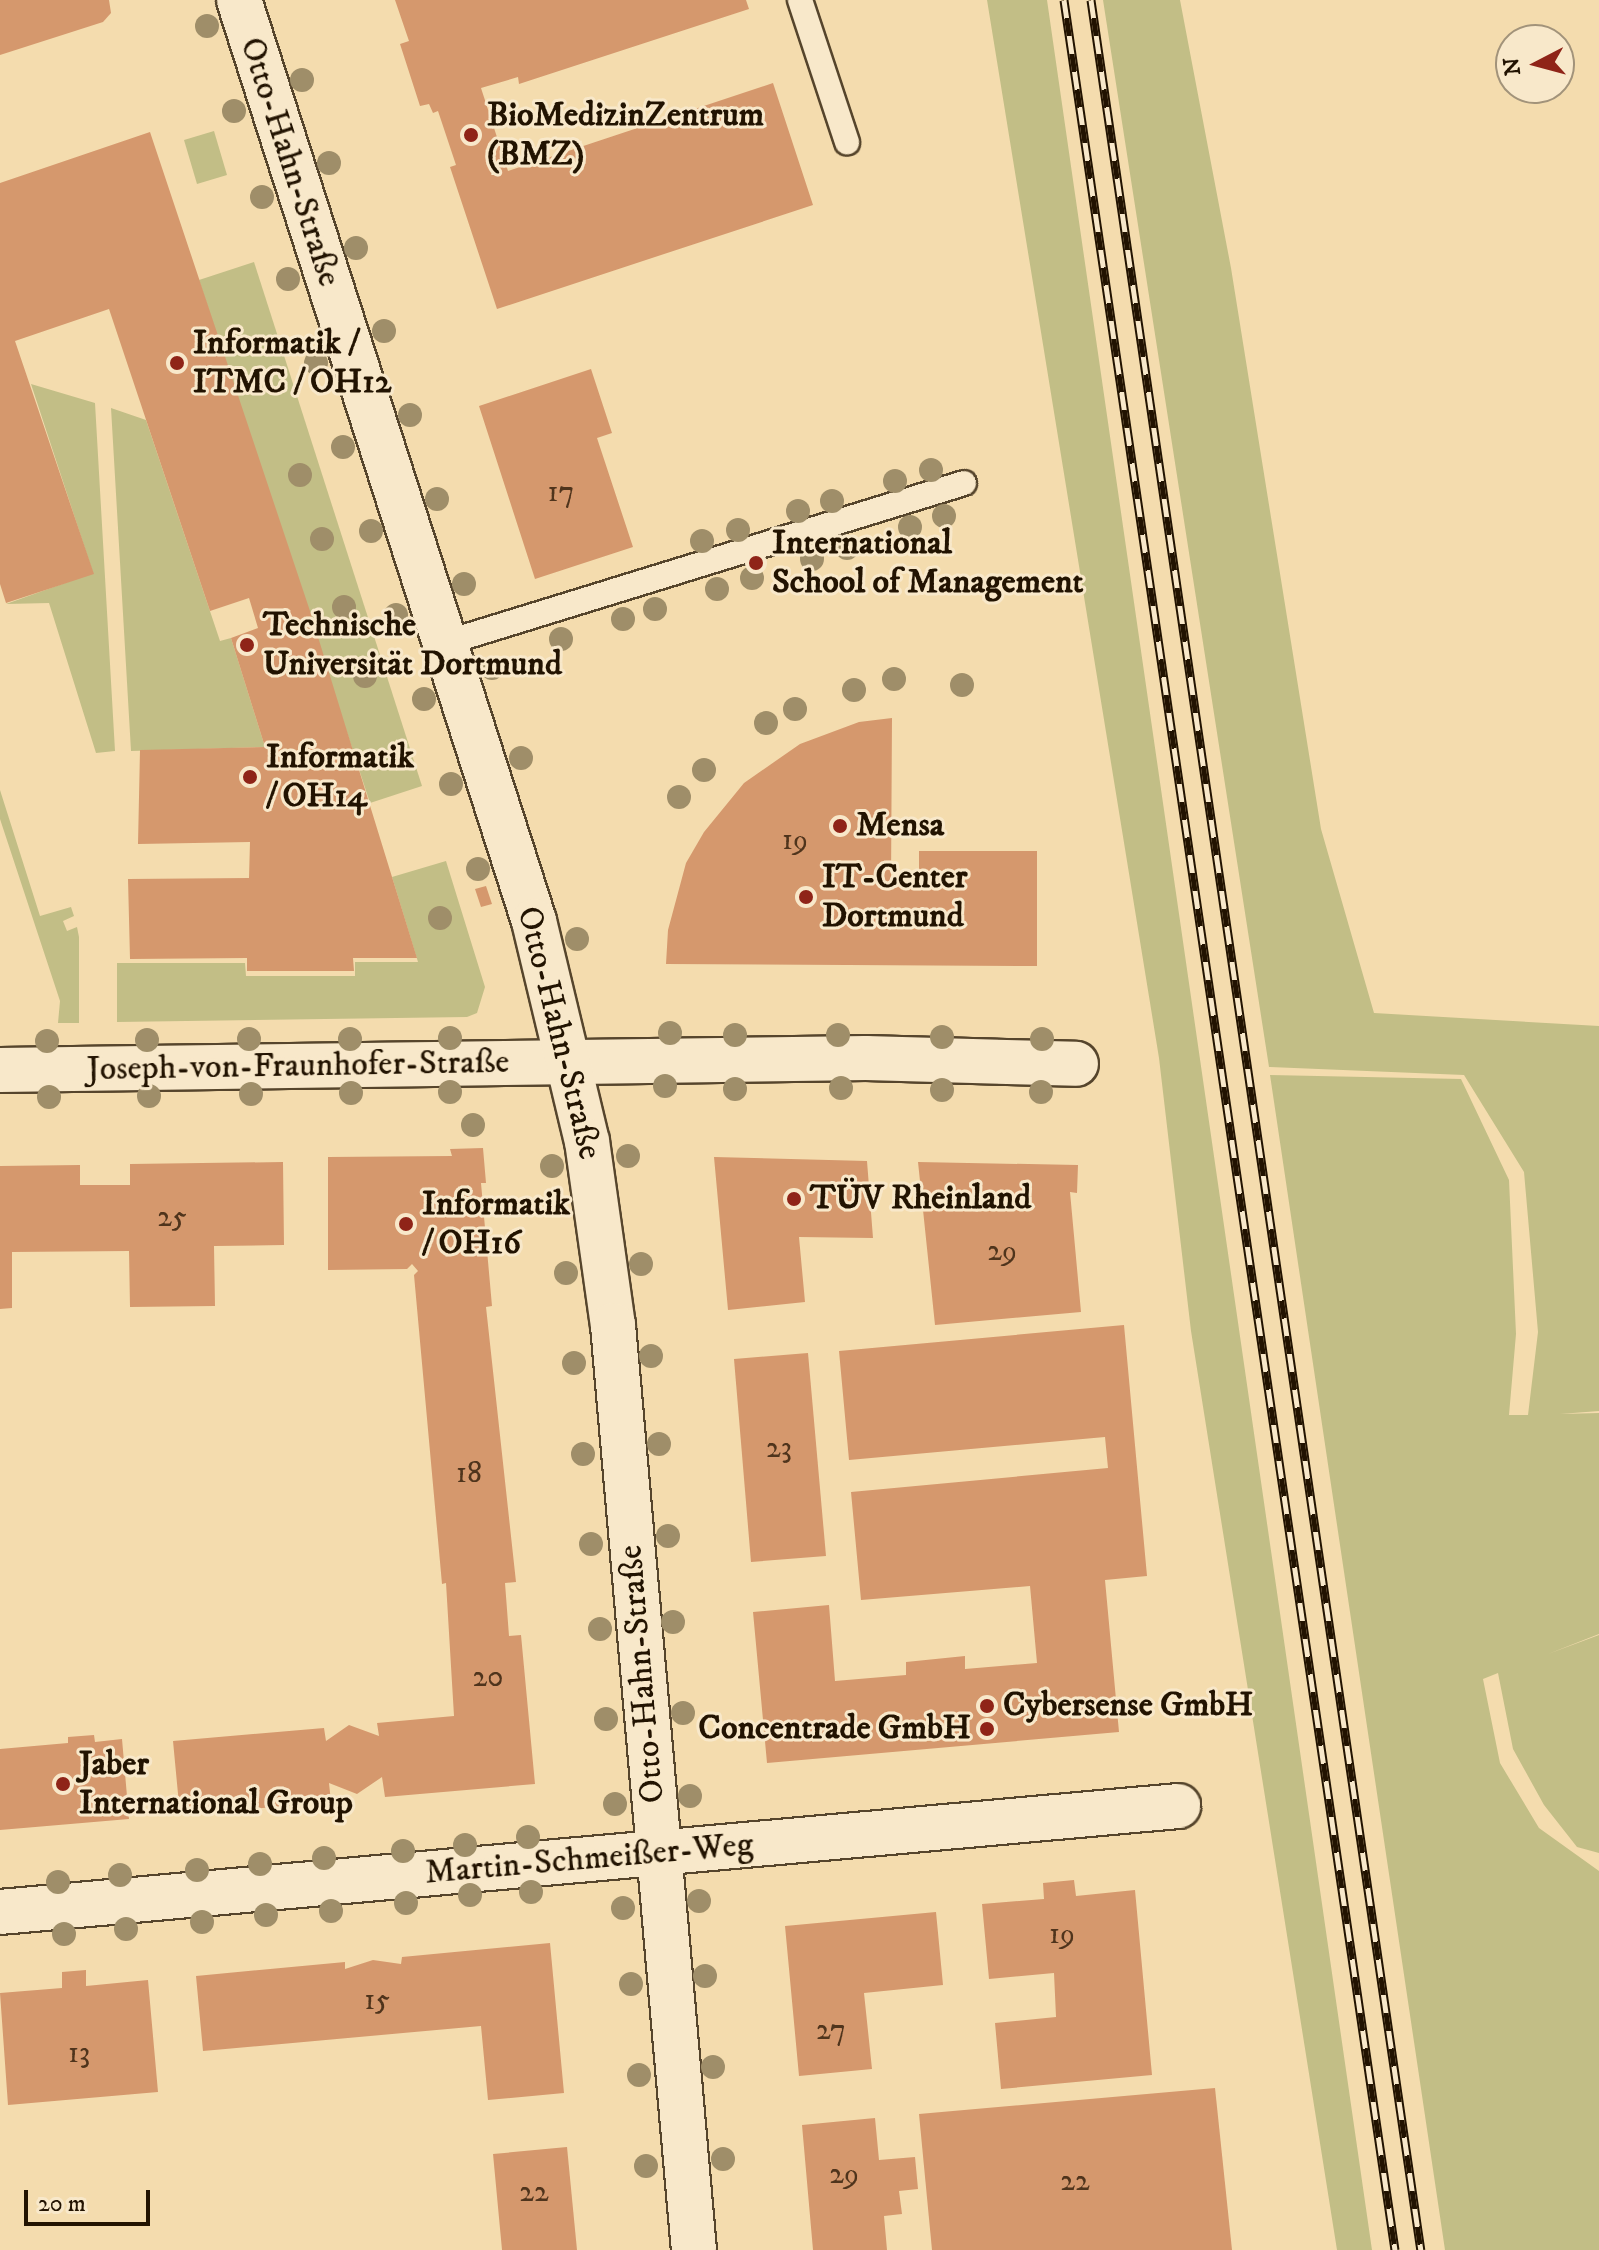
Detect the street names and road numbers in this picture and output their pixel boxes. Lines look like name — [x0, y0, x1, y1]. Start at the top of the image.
street label: Otto-Hahn-Straße — [231, 33, 349, 291]
street label: Otto-Hahn-Straße — [508, 902, 610, 1164]
street label: Joseph-von-Fraunhofer-Straße — [86, 1042, 510, 1090]
street label: Otto-Hahn-Straße — [610, 1543, 674, 1805]
street label: Martin-Schmeißer-Weg — [423, 1824, 755, 1894]

